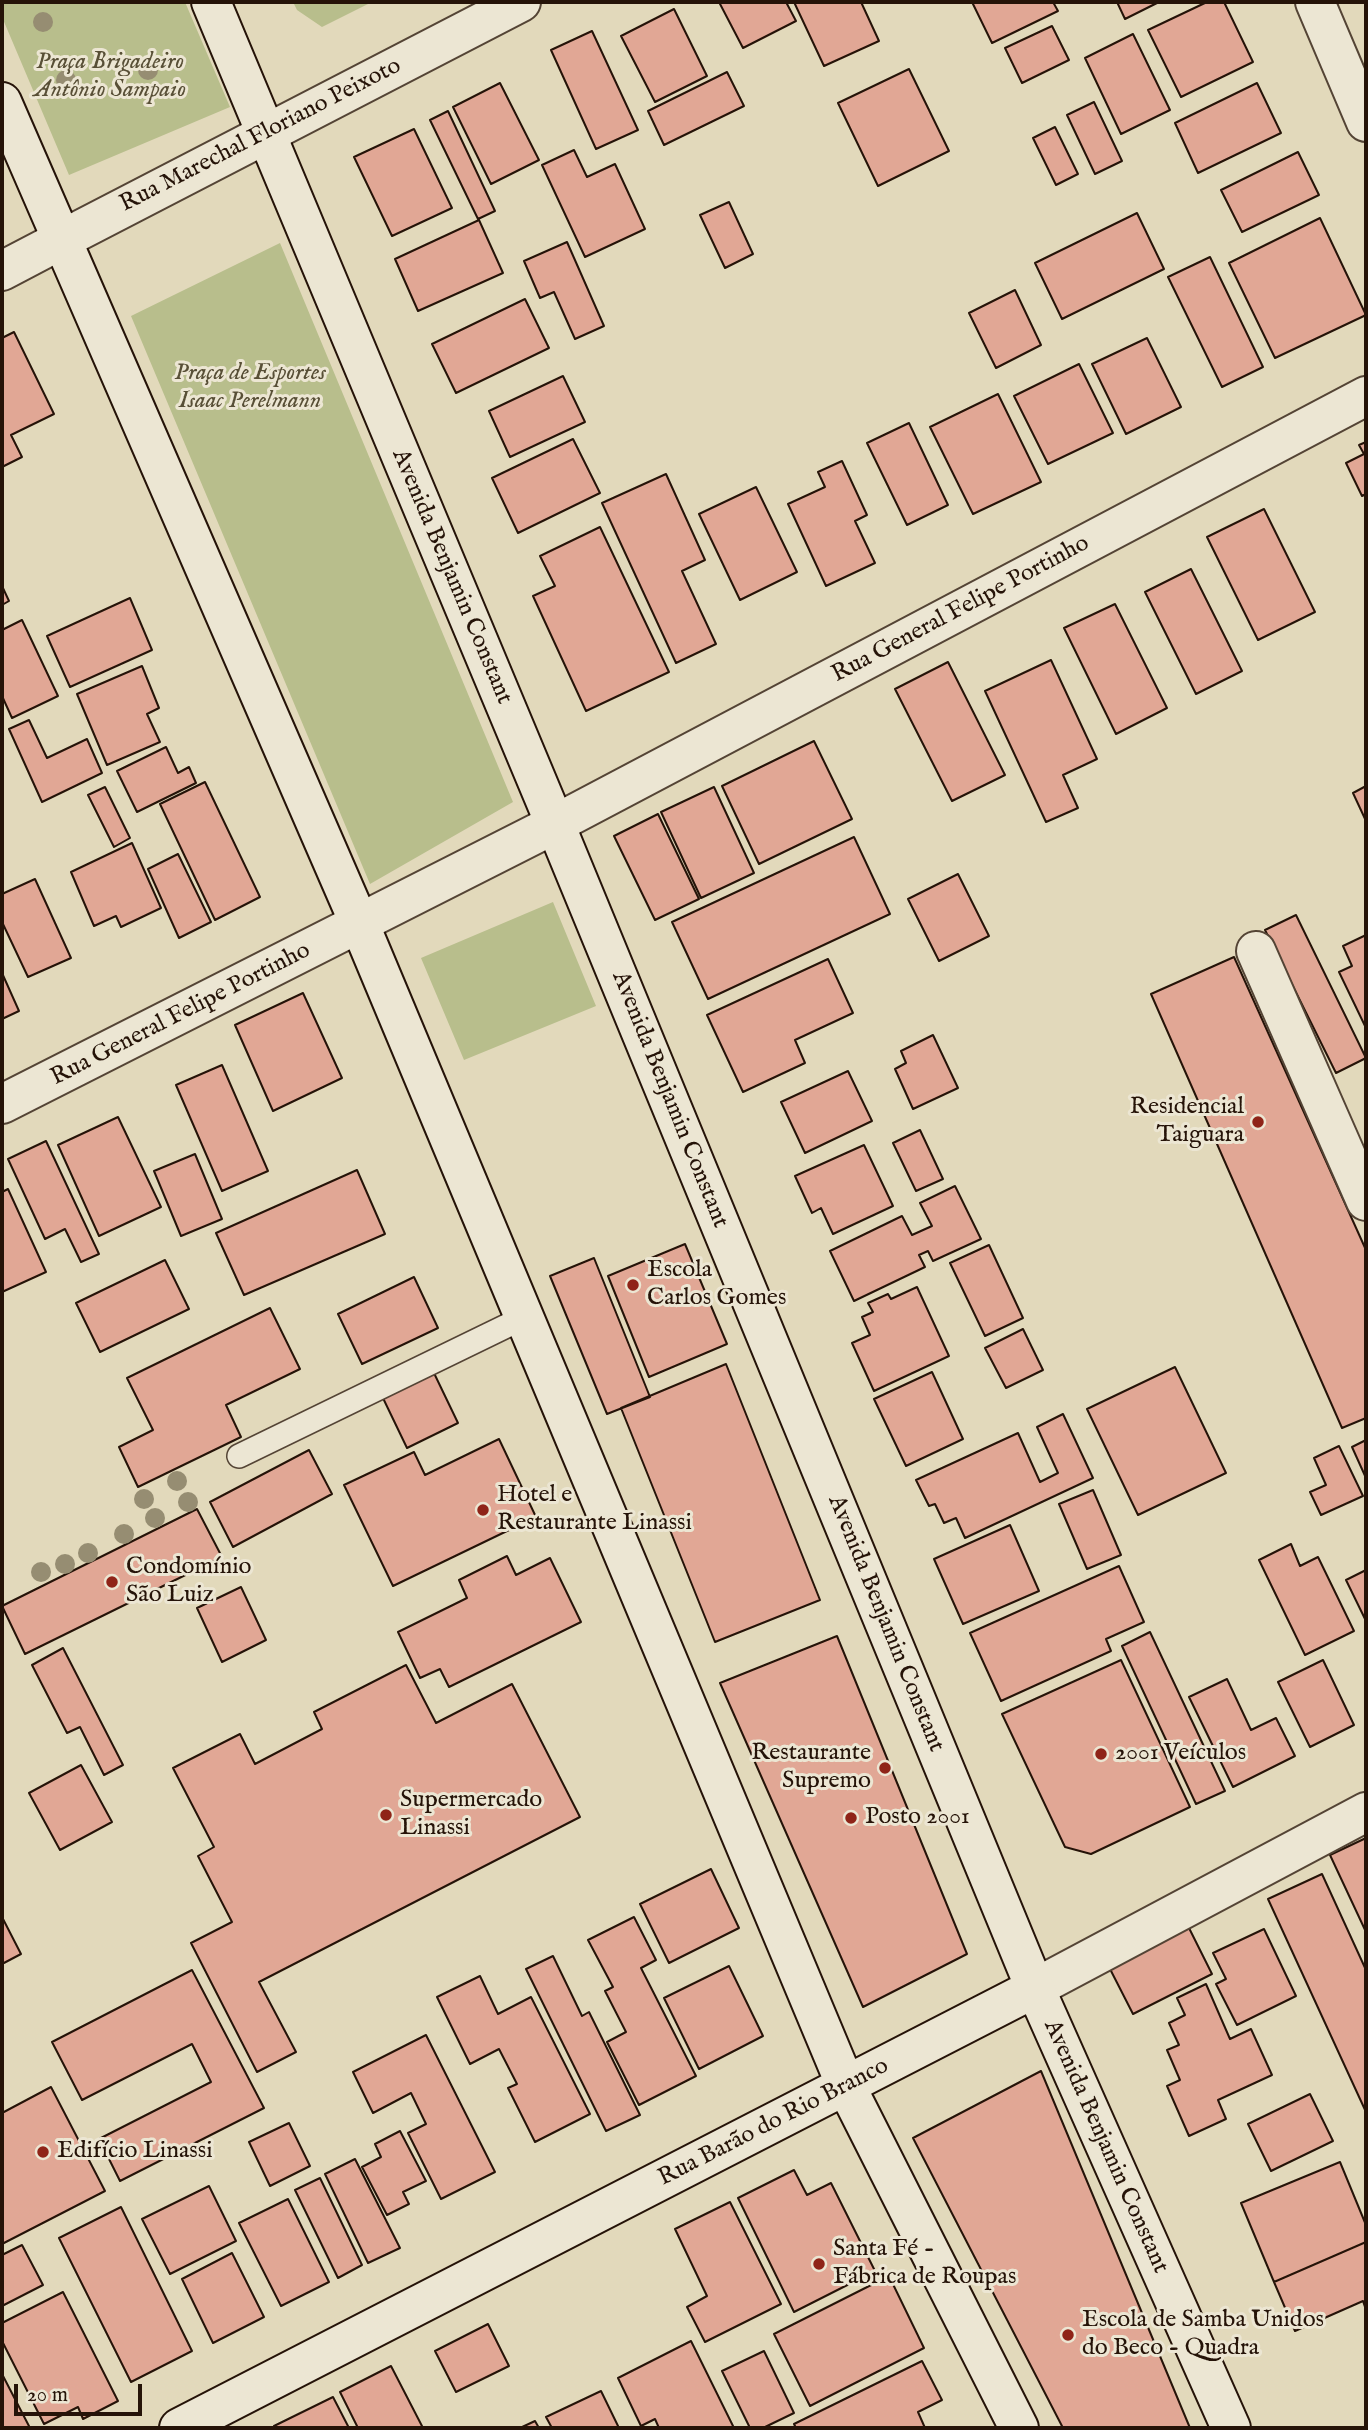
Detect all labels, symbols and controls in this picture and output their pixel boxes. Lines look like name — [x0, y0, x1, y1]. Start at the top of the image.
park label: Praça Brigadeiro Antônio Sampaio — [34, 49, 186, 105]
street label: Rua Marechal Floriano Peixoto — [116, 52, 406, 220]
park label: Praça de Esportes Isaac Perelmann — [174, 360, 326, 416]
street label: Avenida Benjamin Constant — [384, 445, 518, 709]
street label: Rua General Felipe Portinho — [827, 530, 1095, 690]
street label: Rua General Felipe Portinho — [46, 937, 316, 1093]
street label: Avenida Benjamin Constant — [604, 967, 734, 1233]
place label: Residencial Taiguara — [1130, 1094, 1244, 1150]
marker: Residencial Taiguara — [1250, 1114, 1266, 1130]
place label: Escola Carlos Gomes — [647, 1257, 786, 1313]
marker: Escola Carlos Gomes — [625, 1277, 641, 1293]
place label: Hotel e Restaurante Linassi — [497, 1482, 692, 1538]
street label: Avenida Benjamin Constant — [820, 1491, 950, 1757]
marker: Hotel e Restaurante Linassi — [475, 1502, 491, 1518]
place label: Condomínio São Luiz — [126, 1554, 252, 1610]
marker: Condomínio São Luiz — [104, 1574, 120, 1590]
place label: Restaurante Supremo — [751, 1740, 871, 1796]
place label: 2001 Veículos — [1115, 1740, 1246, 1768]
marker: 2001 Veículos — [1093, 1746, 1109, 1762]
marker: Restaurante Supremo — [877, 1760, 893, 1776]
place label: Supermercado Linassi — [400, 1787, 542, 1843]
place label: Posto 2001 — [865, 1804, 970, 1832]
marker: Supermercado Linassi — [378, 1807, 394, 1823]
marker: Posto 2001 — [843, 1810, 859, 1826]
street label: Avenida Benjamin Constant — [1036, 2016, 1174, 2278]
street label: Rua Barão do Rio Branco — [654, 2052, 894, 2194]
place label: Edifício Linassi — [57, 2138, 213, 2166]
marker: Edifício Linassi — [35, 2144, 51, 2160]
place label: Santa Fé - Fábrica de Roupas — [833, 2236, 1016, 2292]
marker: Santa Fé - Fábrica de Roupas — [811, 2256, 827, 2272]
place label: Escola de Samba Unidos do Beco - Quadra — [1082, 2307, 1324, 2363]
marker: Escola de Samba Unidos do Beco - Quadra — [1060, 2327, 1076, 2343]
scale bar — [18, 2370, 145, 2414]
text: 20 m — [27, 2382, 68, 2409]

